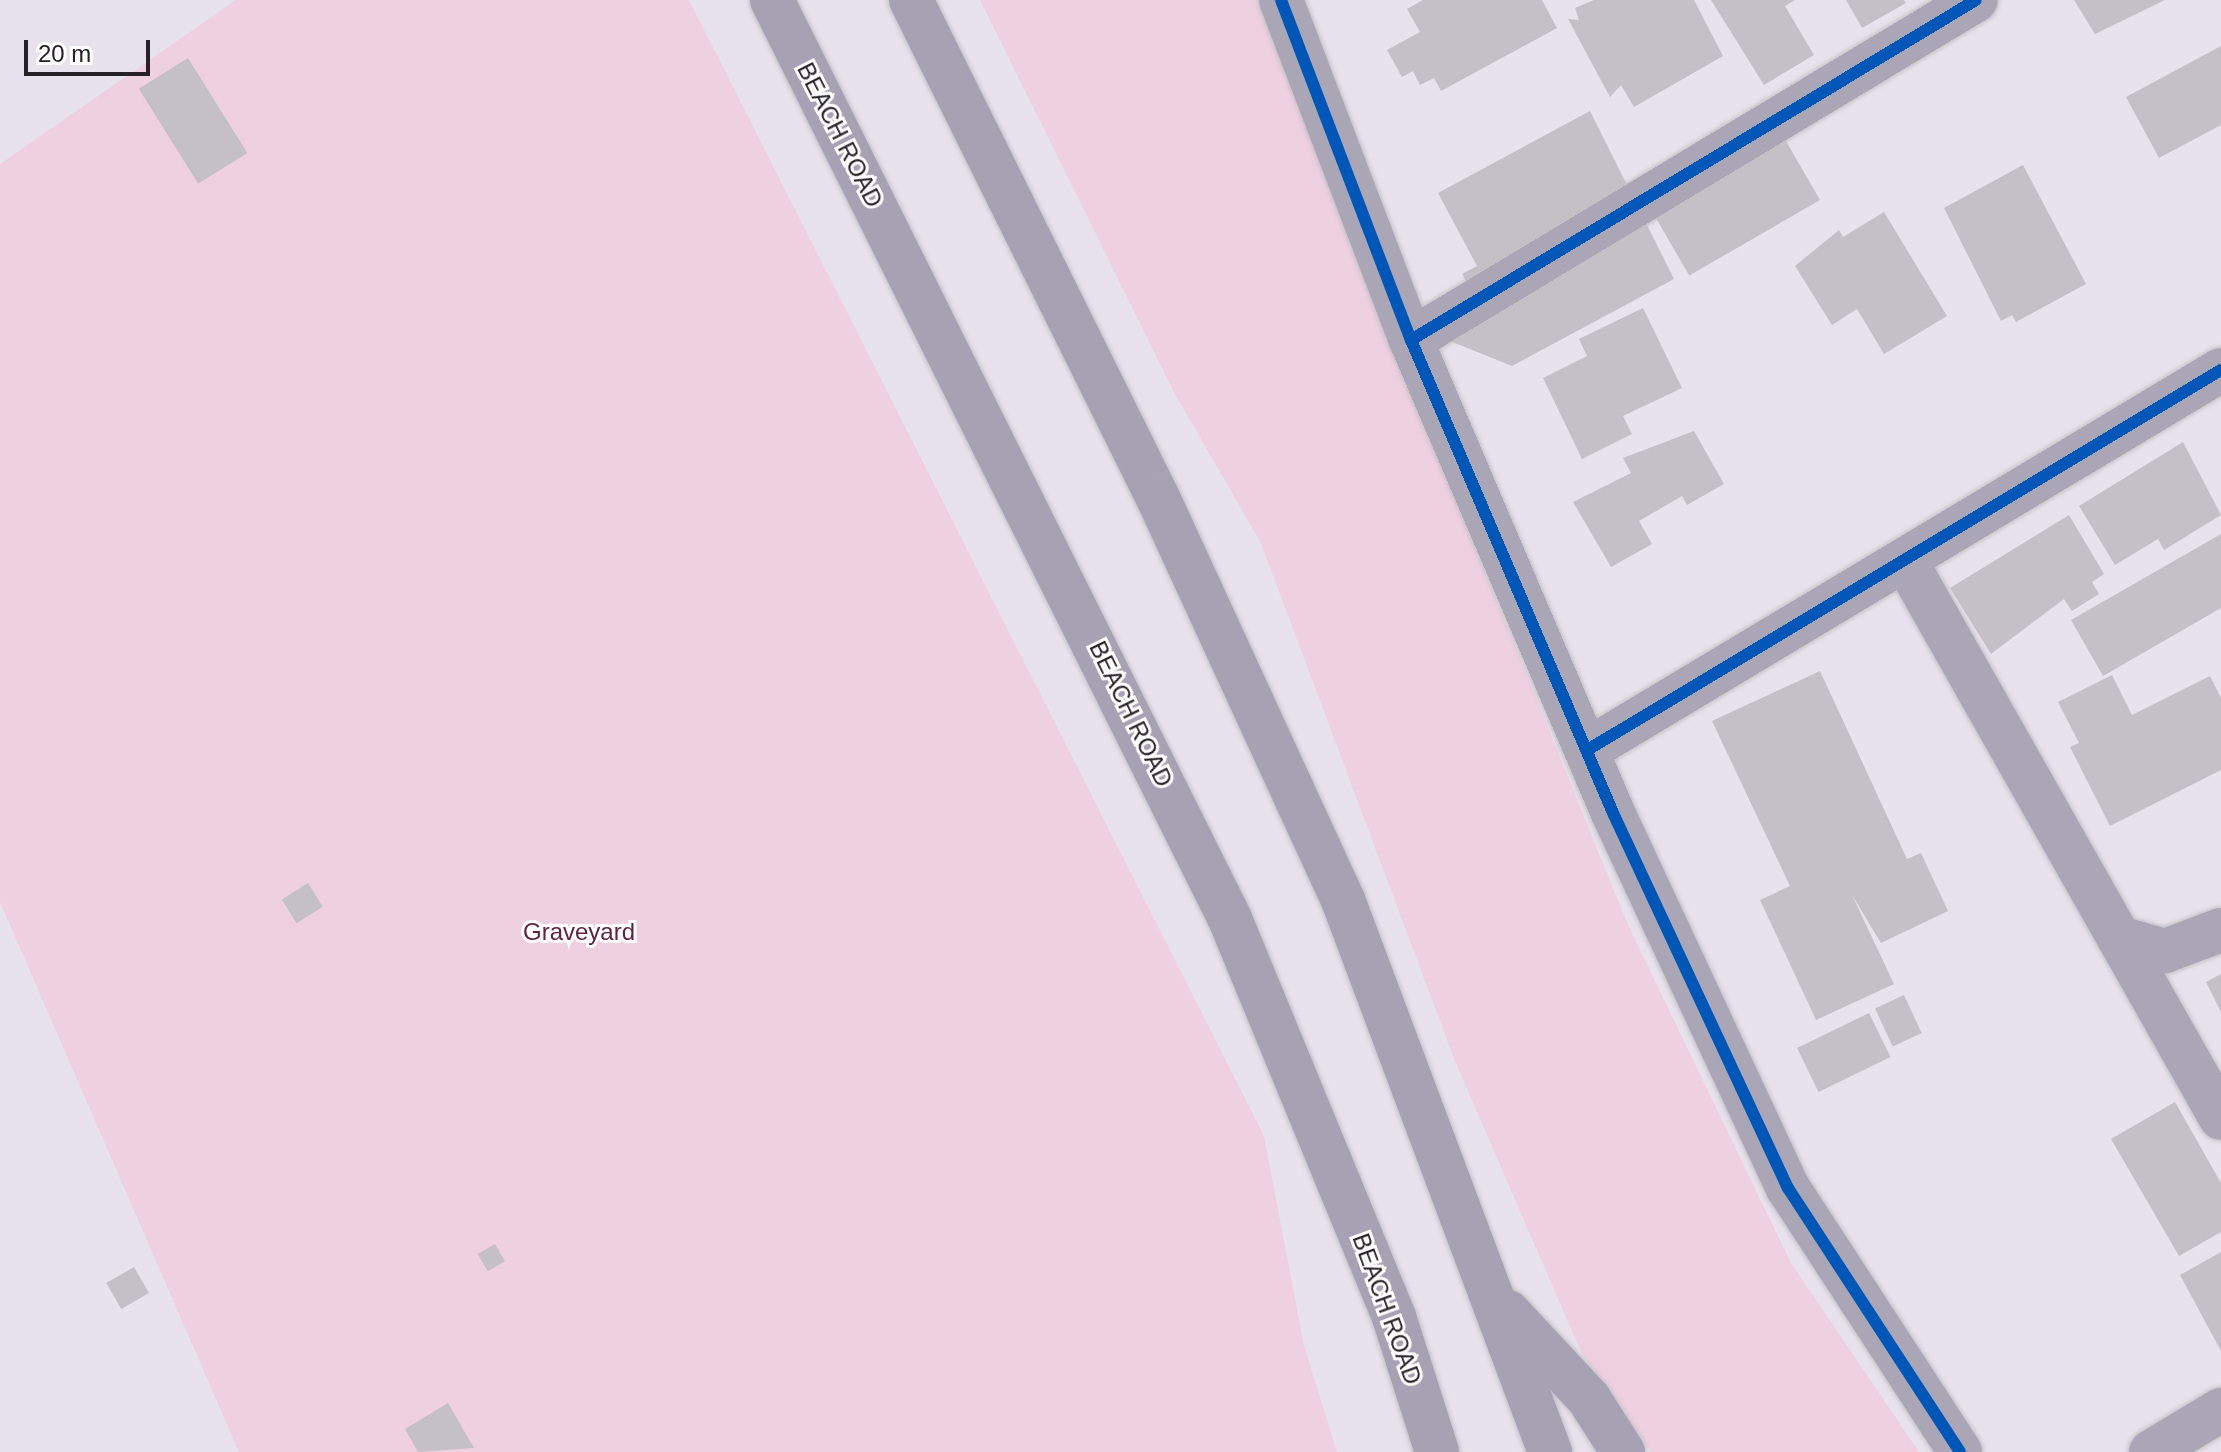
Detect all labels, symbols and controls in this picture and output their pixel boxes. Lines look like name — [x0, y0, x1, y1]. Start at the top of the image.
scale bar — [28, 24, 154, 74]
text: 20 m — [38, 40, 91, 67]
street label: BEACH ROAD — [791, 58, 889, 212]
street label: BEACH ROAD — [1083, 636, 1179, 792]
park label: Graveyard — [523, 918, 635, 946]
street label: BEACH ROAD — [1346, 1230, 1428, 1388]

